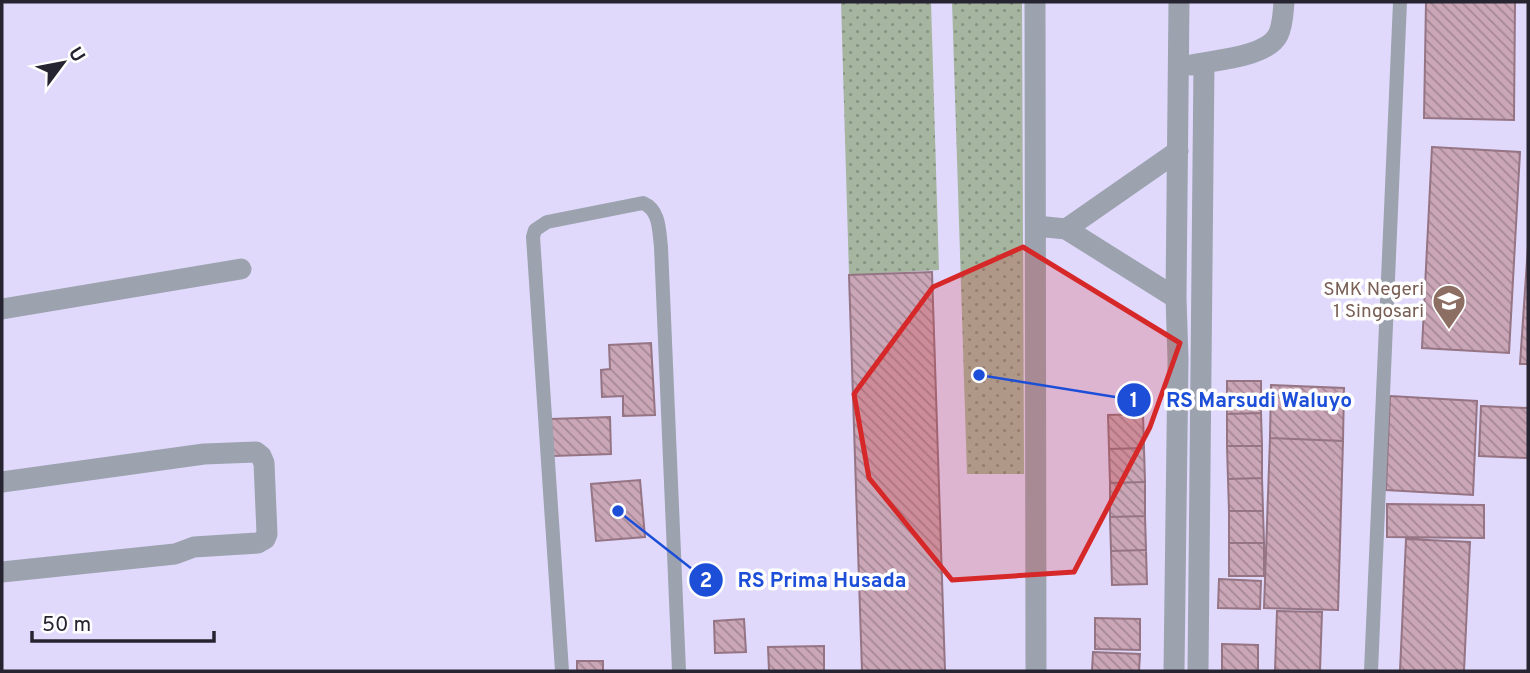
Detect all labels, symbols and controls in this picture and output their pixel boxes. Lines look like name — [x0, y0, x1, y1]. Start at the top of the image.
north arrow — [28, 28, 98, 98]
text: U — [62, 43, 89, 67]
place label: SMK Negeri 1 Singosari — [1323, 278, 1424, 324]
school or university icon: SMK Negeri 1 Singosari — [1430, 282, 1468, 331]
callout: RS Marsudi Waluyo — [1117, 379, 1366, 421]
text: 1 — [1130, 388, 1138, 415]
text: RS Marsudi Waluyo — [1166, 388, 1352, 415]
callout: RS Prima Husada — [689, 559, 921, 601]
text: 2 — [700, 568, 712, 595]
text: RS Prima Husada — [738, 568, 906, 595]
scale bar — [32, 600, 214, 644]
text: 50 m — [42, 612, 91, 639]

